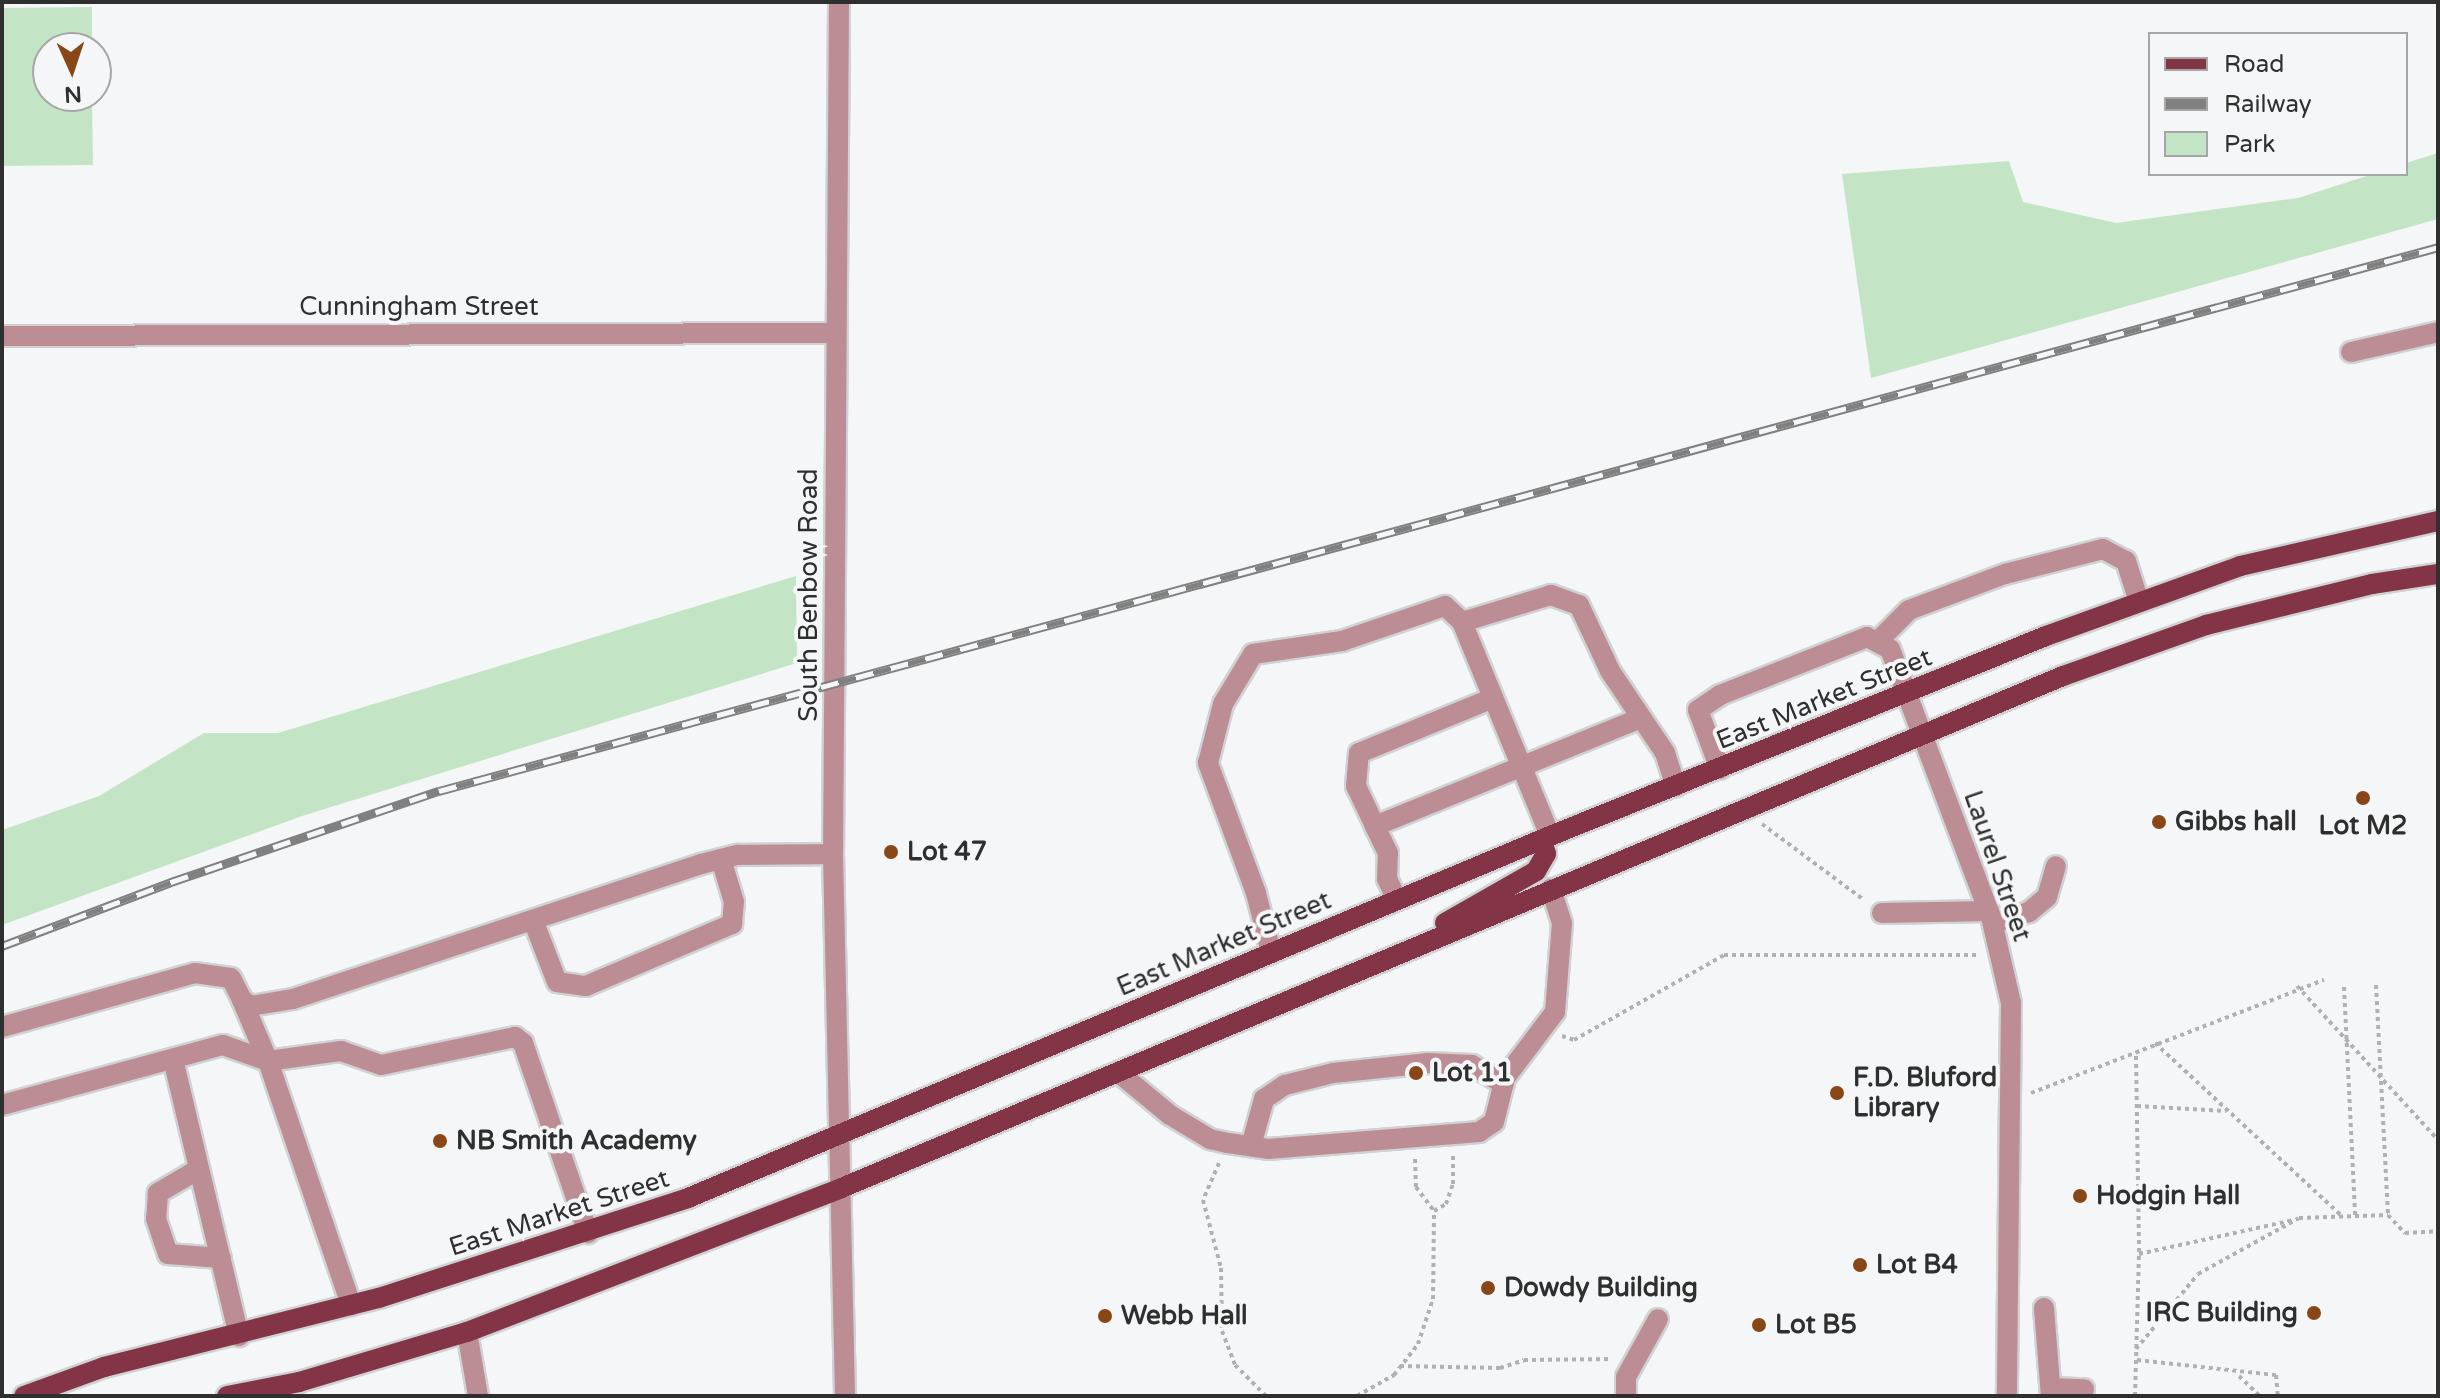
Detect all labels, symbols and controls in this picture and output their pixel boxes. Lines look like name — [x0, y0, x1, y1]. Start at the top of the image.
north arrow — [32, 32, 112, 112]
legend — [2148, 32, 2408, 176]
text: Road — [2224, 50, 2284, 79]
text: N — [64, 81, 83, 107]
text: Railway — [2224, 90, 2312, 119]
text: Park — [2224, 130, 2275, 159]
street label: Cunningham Street — [299, 291, 539, 323]
street label: South Benbow Road — [793, 468, 825, 722]
street label: East Market Street — [1712, 642, 1936, 756]
street label: Laurel Street — [1957, 787, 2037, 945]
marker: Lot M2 — [2354, 789, 2372, 807]
place label: Gibbs hall — [2175, 806, 2297, 838]
place label: Lot M2 — [2319, 810, 2407, 842]
marker: Gibbs hall — [2150, 813, 2168, 831]
place label: Lot 47 — [907, 836, 987, 868]
marker: Lot 47 — [882, 843, 900, 861]
street label: East Market Street — [1112, 885, 1336, 1003]
place label: Lot 11 — [1432, 1057, 1512, 1089]
place label: F.D. Bluford Library — [1853, 1062, 1997, 1124]
marker: Lot 11 — [1407, 1064, 1425, 1082]
marker: F.D. Bluford Library — [1828, 1084, 1846, 1102]
place label: NB Smith Academy — [456, 1125, 697, 1157]
marker: NB Smith Academy — [431, 1132, 449, 1150]
street label: East Market Street — [445, 1163, 673, 1263]
place label: Hodgin Hall — [2096, 1180, 2240, 1212]
marker: Hodgin Hall — [2071, 1187, 2089, 1205]
place label: Lot B4 — [1876, 1249, 1958, 1281]
marker: Lot B4 — [1851, 1256, 1869, 1274]
place label: Dowdy Building — [1504, 1272, 1698, 1304]
marker: Dowdy Building — [1479, 1279, 1497, 1297]
place label: IRC Building — [2146, 1297, 2298, 1329]
place label: Webb Hall — [1121, 1300, 1248, 1332]
marker: IRC Building — [2305, 1304, 2323, 1322]
marker: Webb Hall — [1096, 1307, 1114, 1325]
place label: Lot B5 — [1775, 1309, 1857, 1341]
marker: Lot B5 — [1750, 1316, 1768, 1334]

